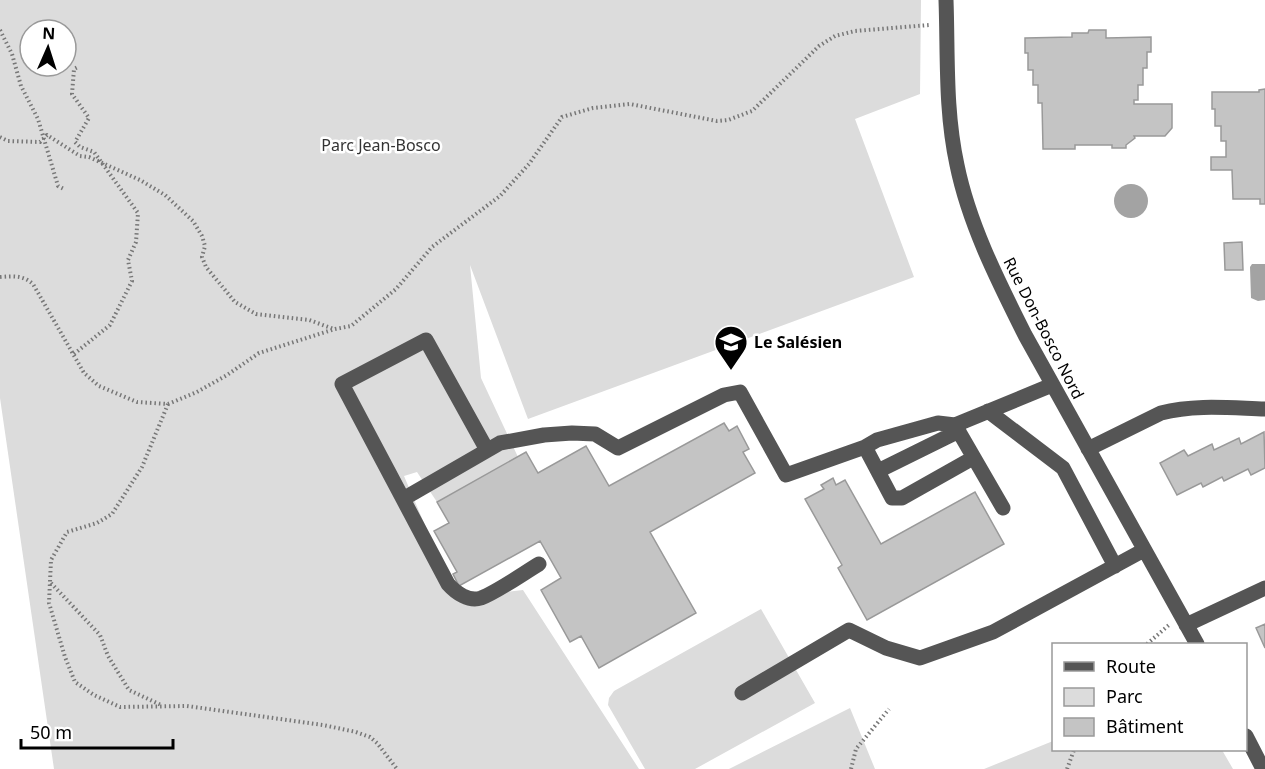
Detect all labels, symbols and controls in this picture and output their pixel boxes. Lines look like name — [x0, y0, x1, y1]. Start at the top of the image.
north arrow — [18, 18, 78, 78]
text: N — [42, 22, 56, 44]
park label: Parc Jean-Bosco — [321, 134, 441, 156]
street label: Rue Don-Bosco Nord — [999, 253, 1089, 403]
school or university icon: Le Salésien — [713, 324, 749, 371]
place label: Le Salésien — [754, 331, 842, 353]
legend — [1052, 643, 1247, 751]
text: Route — [1106, 654, 1156, 678]
text: Parc — [1106, 684, 1143, 708]
scale bar — [21, 712, 172, 750]
text: Bâtiment — [1106, 714, 1184, 738]
text: 50 m — [30, 720, 72, 744]

